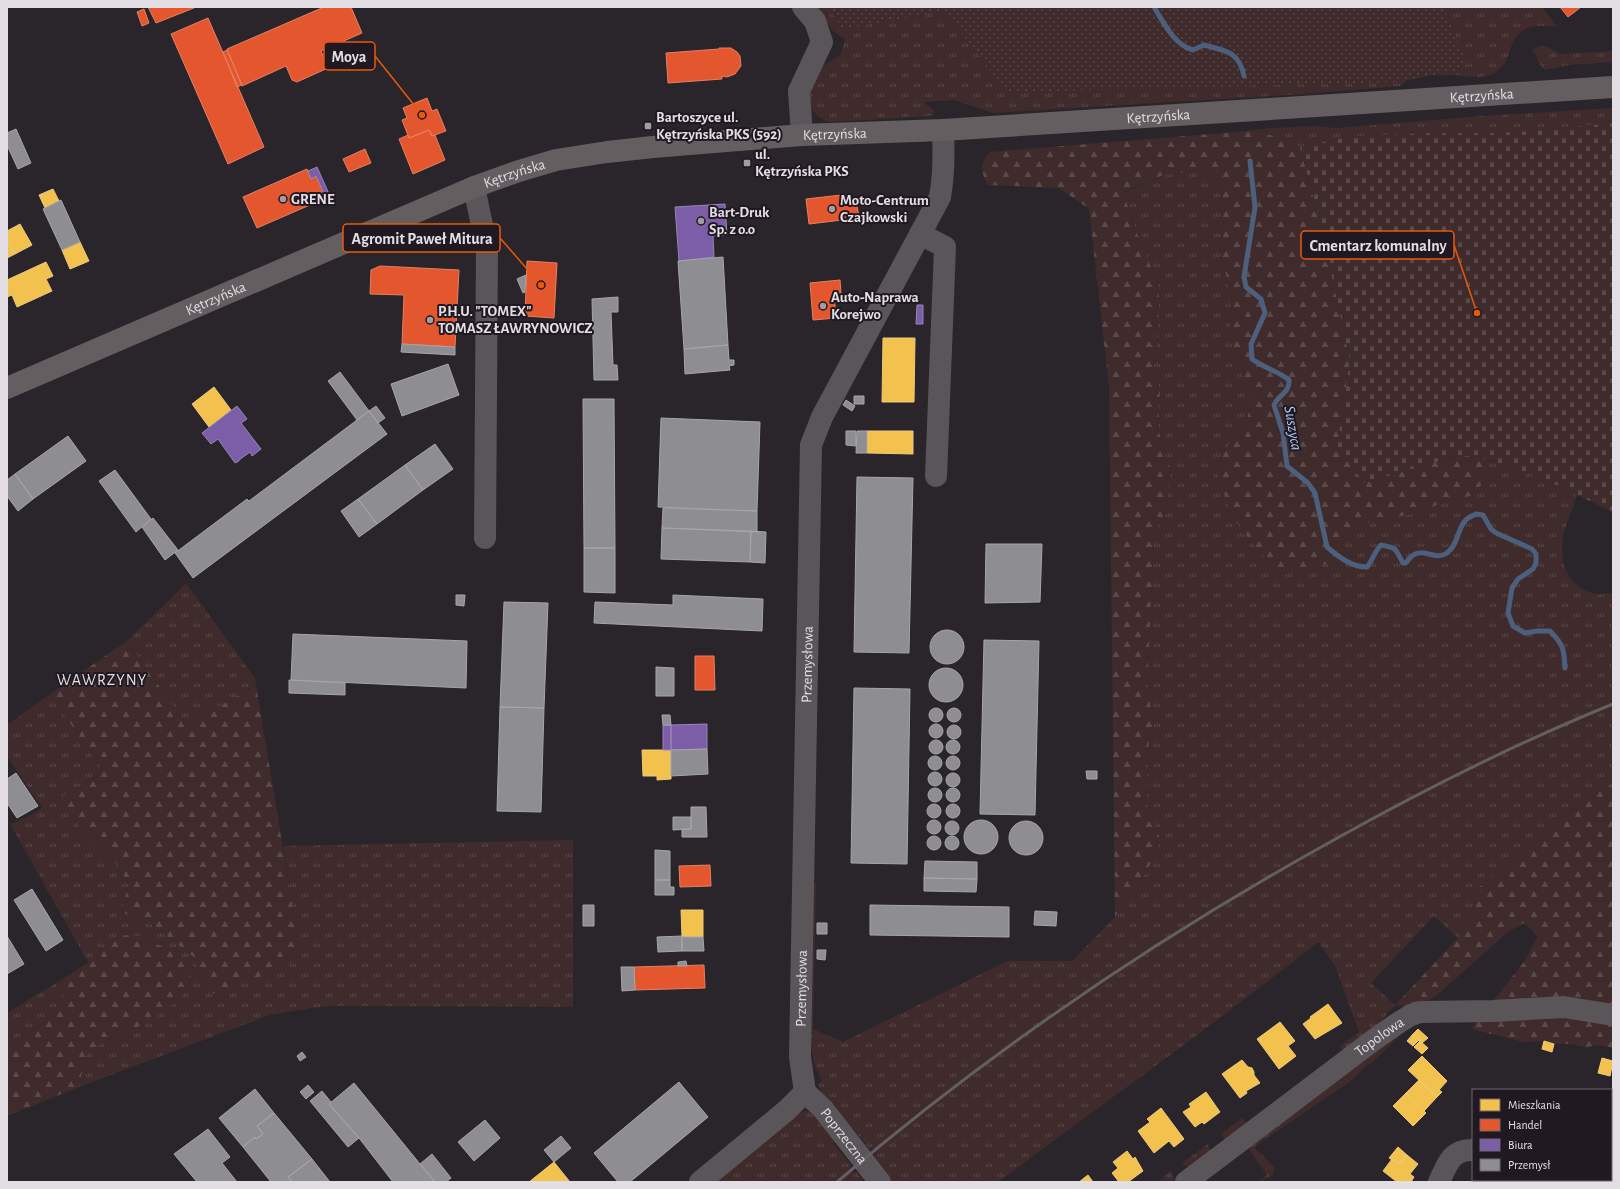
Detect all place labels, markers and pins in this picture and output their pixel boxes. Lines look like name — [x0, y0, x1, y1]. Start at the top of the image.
callout: Moya — [324, 42, 375, 70]
place label: Bartoszyce ul. Kętrzyńska PKS (592) — [656, 110, 782, 142]
marker: Bartoszyce ul. Kętrzyńska PKS (592) — [643, 121, 653, 131]
place label: ul. Kętrzyńska PKS — [755, 147, 849, 179]
marker: ul. Kętrzyńska PKS — [742, 158, 752, 168]
place label: GRENE — [291, 192, 335, 207]
place label: Moto-Centrum Czajkowski — [840, 193, 929, 225]
marker: GRENE — [278, 194, 288, 204]
marker: Moto-Centrum Czajkowski — [827, 204, 837, 214]
place label: Bart-Druk Sp. z o.o — [709, 205, 770, 237]
marker: Bart-Druk Sp. z o.o — [696, 216, 706, 226]
callout: Agromit Paweł Mitura — [343, 224, 500, 252]
callout: Cmentarz komunalny — [1301, 231, 1454, 259]
place label: Auto-Naprawa Korejwo — [831, 290, 919, 322]
marker: Auto-Naprawa Korejwo — [818, 301, 828, 311]
place label: P.H.U. "TOMEX" TOMASZ ŁAWRYNOWICZ — [438, 304, 593, 336]
marker: P.H.U. "TOMEX" TOMASZ ŁAWRYNOWICZ — [425, 315, 435, 325]

